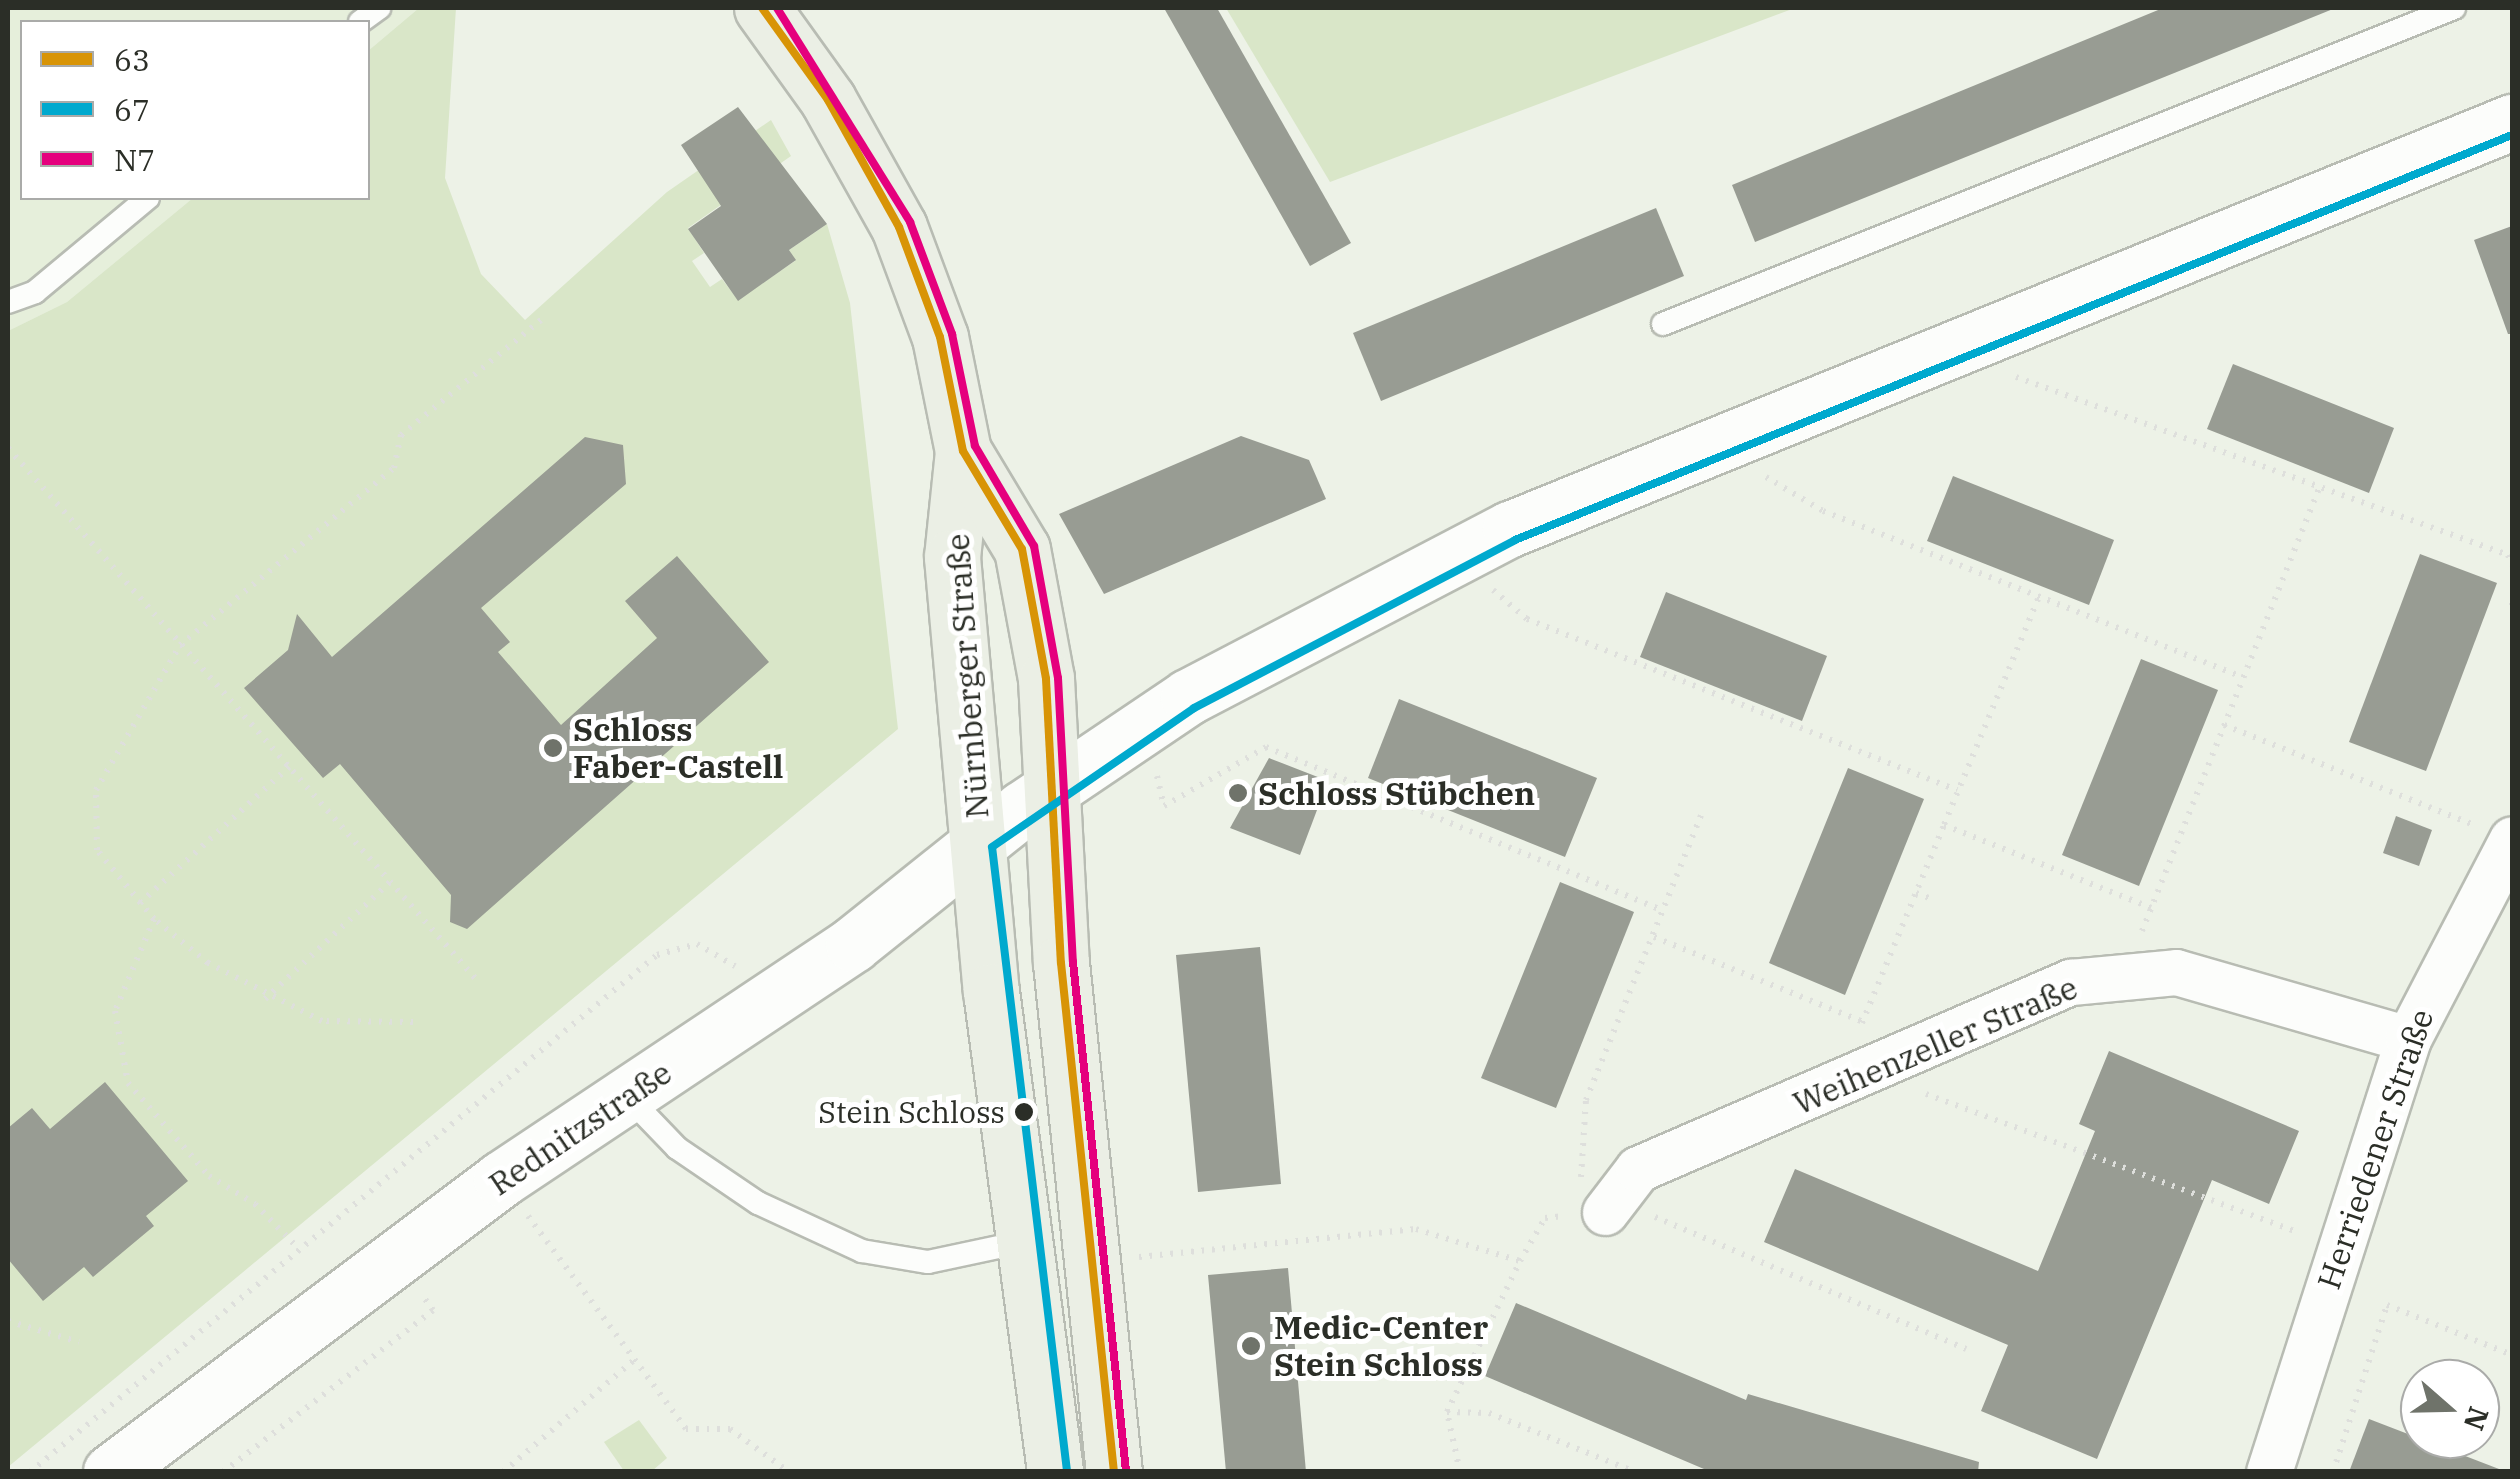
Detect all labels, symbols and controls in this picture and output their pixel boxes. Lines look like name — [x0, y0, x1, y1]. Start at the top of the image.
legend — [20, 20, 370, 200]
text: 63 — [114, 40, 150, 79]
text: 67 — [114, 90, 150, 129]
text: N7 — [114, 140, 155, 179]
street label: Nürnberger Straße — [938, 532, 996, 820]
place label: Schloss Faber-Castell — [573, 711, 783, 786]
marker: Schloss Faber-Castell — [542, 737, 564, 759]
place label: Schloss Stübchen — [1258, 774, 1535, 812]
marker: Schloss Stübchen — [1227, 782, 1249, 804]
street label: Weihenzeller Straße — [1787, 968, 2083, 1122]
street label: Herriedener Straße — [2309, 1004, 2441, 1294]
street label: Rednitzstraße — [482, 1053, 678, 1203]
place label: Stein Schloss — [818, 1094, 1005, 1130]
marker: Stein Schloss — [1014, 1102, 1034, 1122]
place label: Medic-Center Stein Schloss — [1274, 1309, 1488, 1384]
marker: Medic-Center Stein Schloss — [1238, 1333, 1264, 1359]
north arrow — [2400, 1359, 2500, 1459]
text: N — [2456, 1402, 2498, 1435]

